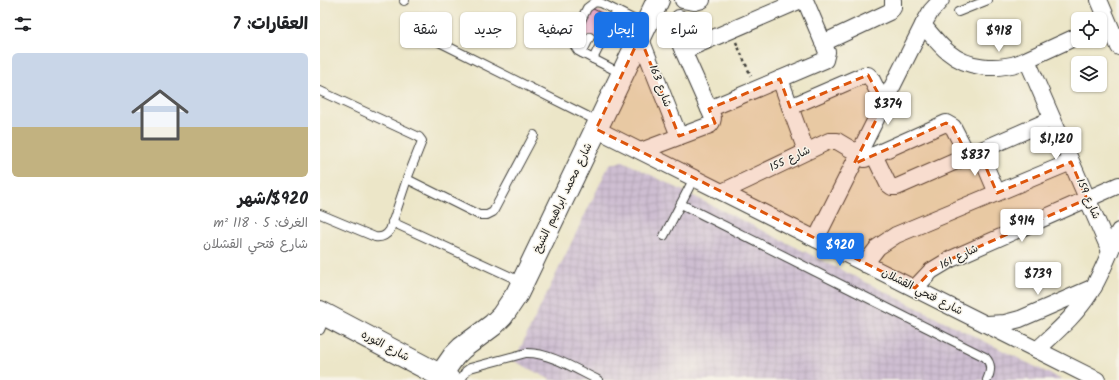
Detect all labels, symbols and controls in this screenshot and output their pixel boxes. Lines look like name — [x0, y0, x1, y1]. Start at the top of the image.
text: العقارات: 7 — [232, 11, 308, 38]
chip: شقة — [400, 12, 452, 48]
chip: جديد — [460, 12, 516, 48]
chip: تصفية — [524, 12, 586, 48]
chip: إيجار — [594, 12, 649, 48]
chip: شراء — [657, 12, 712, 48]
map controls — [1071, 12, 1107, 92]
button: locate — [1071, 12, 1107, 48]
icon: filters — [12, 13, 34, 35]
pin: $918 — [975, 19, 1023, 53]
text: $918 — [986, 21, 1012, 42]
button: layers — [1071, 56, 1107, 92]
street label: شارع 163 — [644, 62, 676, 110]
icon: home — [124, 79, 196, 151]
pin: $374 — [864, 92, 912, 126]
text: $374 — [874, 94, 902, 115]
pin: $1,120 — [1023, 127, 1089, 161]
text: $1,120 — [1039, 129, 1073, 150]
street label: شارع محمد ابراهيم الشيخ — [529, 140, 597, 256]
street label: شارع 155 — [767, 141, 813, 177]
pin: $837 — [951, 143, 999, 177]
text: $837 — [961, 145, 989, 166]
street label: شارع 159 — [1071, 176, 1105, 222]
text: $920/شهر — [238, 186, 308, 213]
pin: $914 — [998, 209, 1046, 243]
text: $914 — [1009, 211, 1035, 232]
text: الغرف: 5 · 118 m² — [214, 213, 308, 234]
pin: $920 — [816, 233, 864, 267]
text: شارع فتحي القشلان — [203, 234, 308, 255]
text: $920 — [826, 235, 854, 256]
street label: شارع 161 — [937, 240, 981, 274]
pin: $739 — [1014, 262, 1062, 296]
street label: شارع فتحي القشلان — [878, 264, 966, 321]
text: $739 — [1024, 264, 1052, 285]
street label: شارع الثوره — [358, 326, 412, 366]

